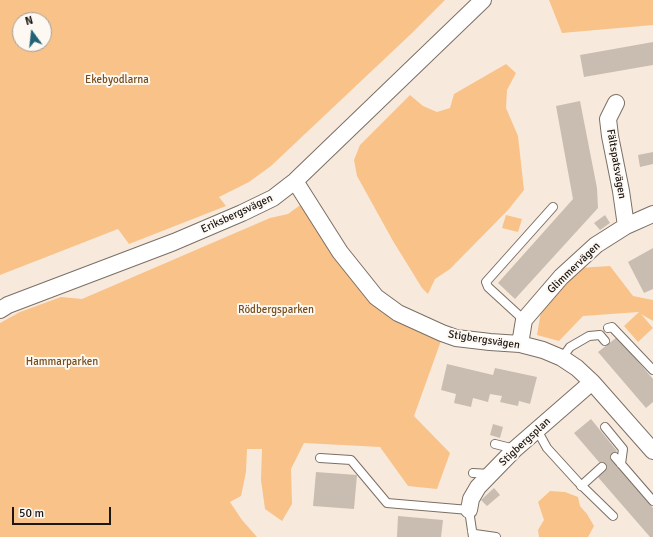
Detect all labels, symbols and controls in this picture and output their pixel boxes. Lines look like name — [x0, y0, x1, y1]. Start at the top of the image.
north arrow — [12, 12, 52, 52]
text: N — [24, 14, 34, 28]
park label: Ekebyodlarna — [85, 73, 149, 87]
street label: Fältspatsvägen — [603, 128, 629, 200]
street label: Eriksbergsvägen — [199, 192, 275, 236]
street label: Glimmervägen — [545, 239, 603, 297]
park label: Rödbergsparken — [238, 303, 314, 317]
street label: Stigbergsvägen — [447, 328, 521, 352]
park label: Hammarparken — [26, 355, 98, 369]
street label: Stigbergsplan — [497, 415, 553, 469]
scale bar — [14, 499, 113, 525]
text: 50 m — [19, 506, 44, 521]

